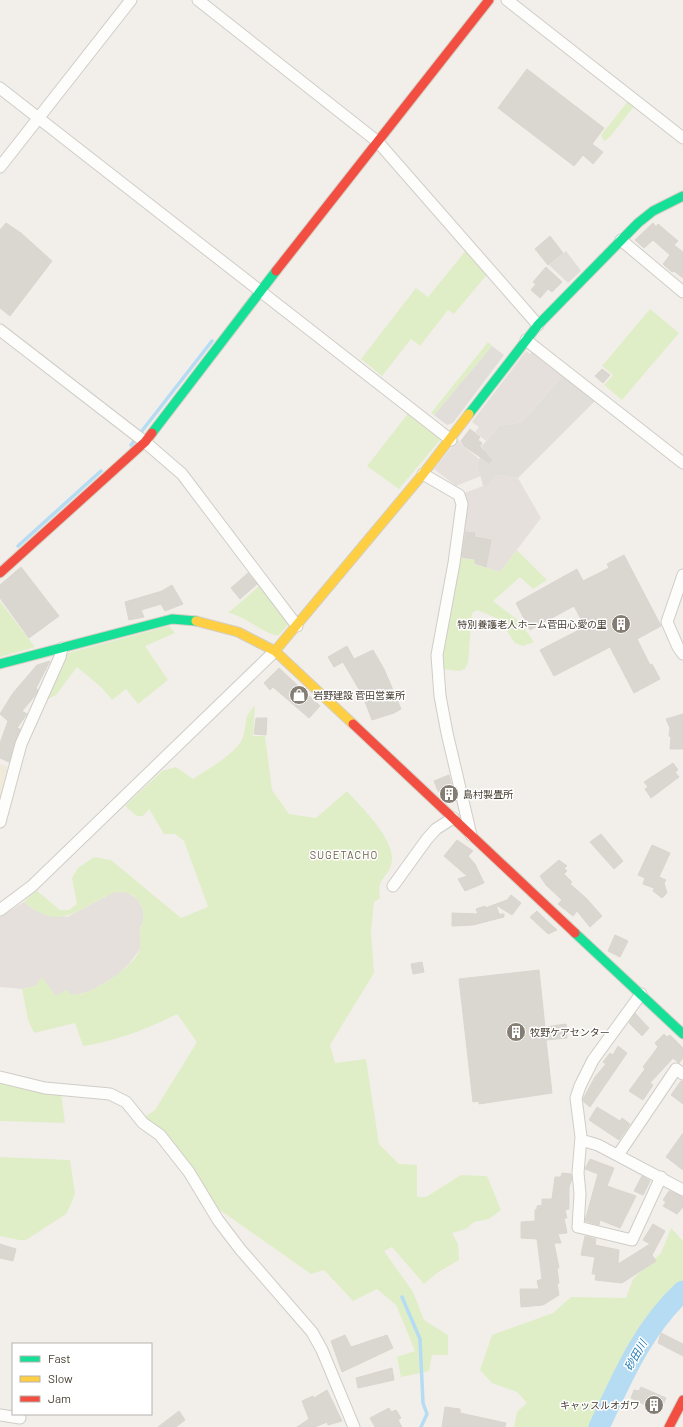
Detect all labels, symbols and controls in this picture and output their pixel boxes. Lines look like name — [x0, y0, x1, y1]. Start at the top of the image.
building icon: 特別養護老人ホーム菅田心愛の里 — [610, 613, 632, 635]
place label: 特別養護老人ホーム菅田心愛の里 — [457, 618, 607, 630]
shop icon: 岩野建設 菅田営業所 — [288, 684, 310, 706]
place label: 岩野建設 菅田営業所 — [313, 689, 405, 701]
building icon: 島村製畳所 — [438, 783, 460, 805]
place label: 島村製畳所 — [463, 788, 513, 800]
district label: SUGETACHO — [310, 848, 378, 861]
building icon: 牧野ケアセンター — [505, 1021, 527, 1043]
place label: 牧野ケアセンター — [530, 1026, 610, 1038]
water label: 砂田川 — [621, 1337, 649, 1373]
legend — [12, 1343, 152, 1415]
text: Fast — [48, 1351, 71, 1365]
text: Slow — [48, 1371, 73, 1385]
text: Jam — [48, 1391, 71, 1405]
building icon: キャッスルオガワ — [643, 1394, 665, 1416]
place label: キャッスルオガワ — [560, 1399, 640, 1411]

